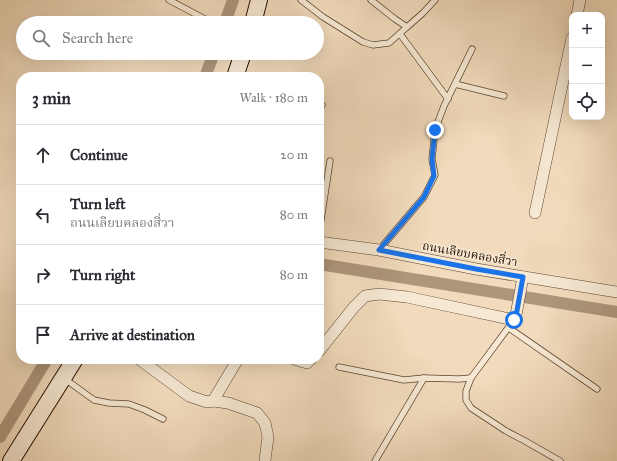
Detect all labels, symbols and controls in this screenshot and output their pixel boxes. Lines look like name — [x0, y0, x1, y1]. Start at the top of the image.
map controls — [569, 12, 605, 120]
button: + — [569, 12, 605, 48]
search box — [16, 16, 324, 60]
icon: search — [30, 27, 52, 49]
text: Search here — [62, 29, 133, 47]
button: − — [569, 48, 605, 84]
button: locate — [569, 84, 605, 120]
text: 3 min — [32, 88, 71, 109]
text: Walk · 180 m — [239, 90, 308, 106]
route end — [426, 121, 444, 139]
icon: ahead — [32, 144, 54, 166]
text: Continue — [70, 146, 128, 164]
text: 20 m — [280, 147, 308, 163]
text: Turn left — [70, 195, 126, 213]
icon: left — [32, 204, 54, 226]
text: 80 m — [280, 207, 308, 223]
text: ถนนเลียบคลองสี่วา — [70, 215, 174, 231]
street label: ถนนเลียบคลองสี่วา — [421, 237, 519, 269]
icon: right — [32, 264, 54, 286]
text: Turn right — [70, 266, 135, 284]
text: 80 m — [280, 267, 308, 283]
route start — [505, 311, 523, 329]
icon: arrive — [32, 324, 54, 346]
text: Arrive at destination — [70, 326, 195, 344]

